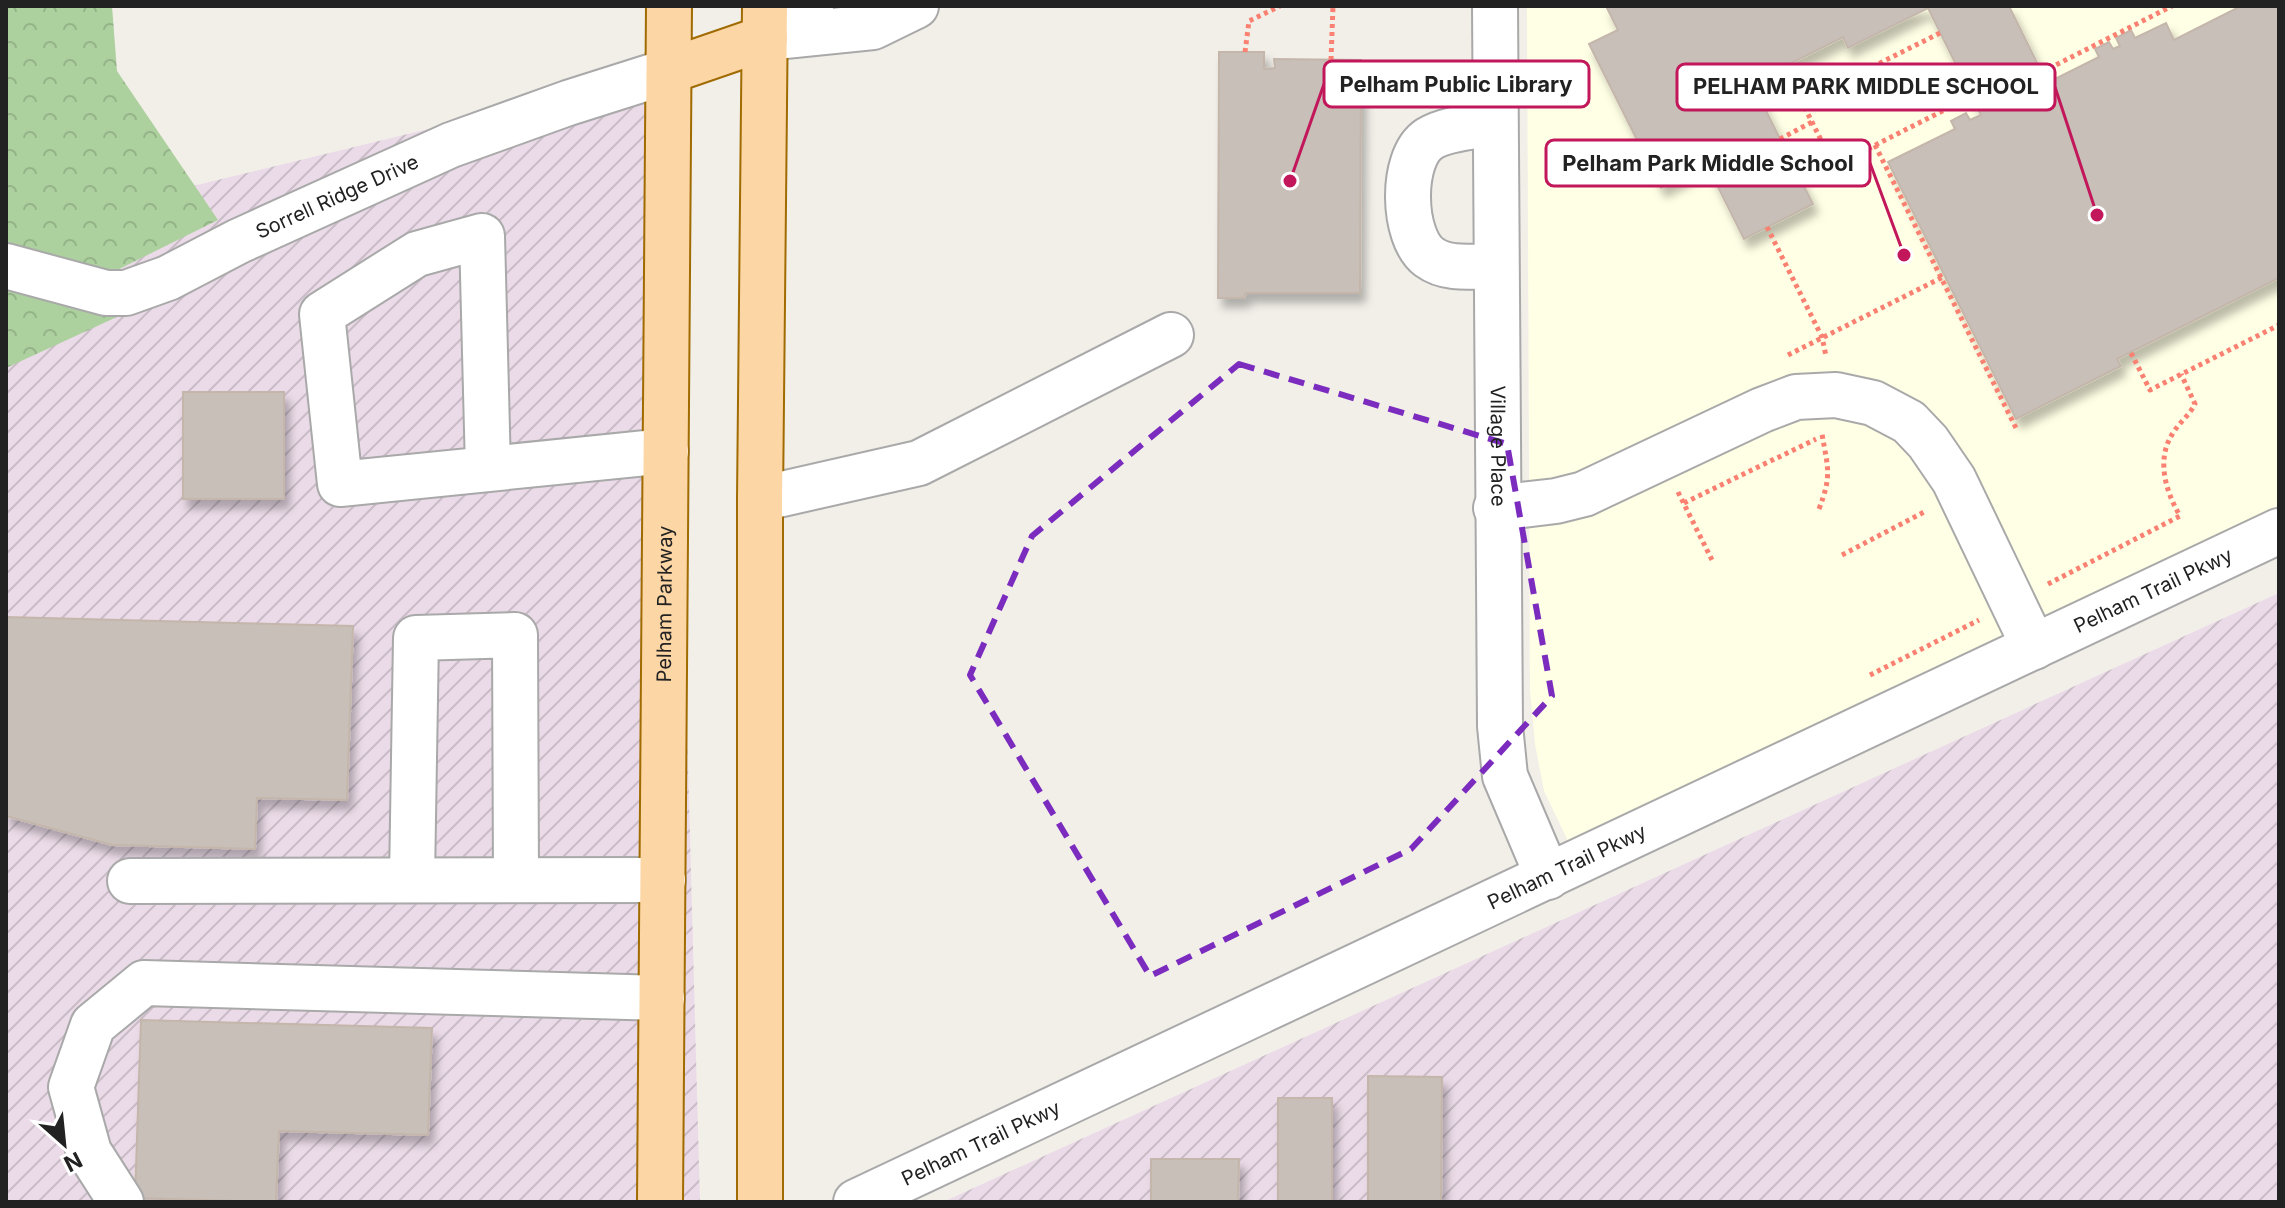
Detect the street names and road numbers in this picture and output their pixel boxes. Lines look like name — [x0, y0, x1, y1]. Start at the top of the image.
street label: Sorrell Ridge Drive — [252, 149, 422, 244]
street label: Village Place — [1486, 385, 1510, 507]
street label: Pelham Parkway — [652, 526, 677, 683]
street label: Pelham Trail Pkwy — [2070, 543, 2236, 638]
street label: Pelham Trail Pkwy — [1484, 819, 1650, 914]
street label: Pelham Trail Pkwy — [898, 1095, 1064, 1191]

